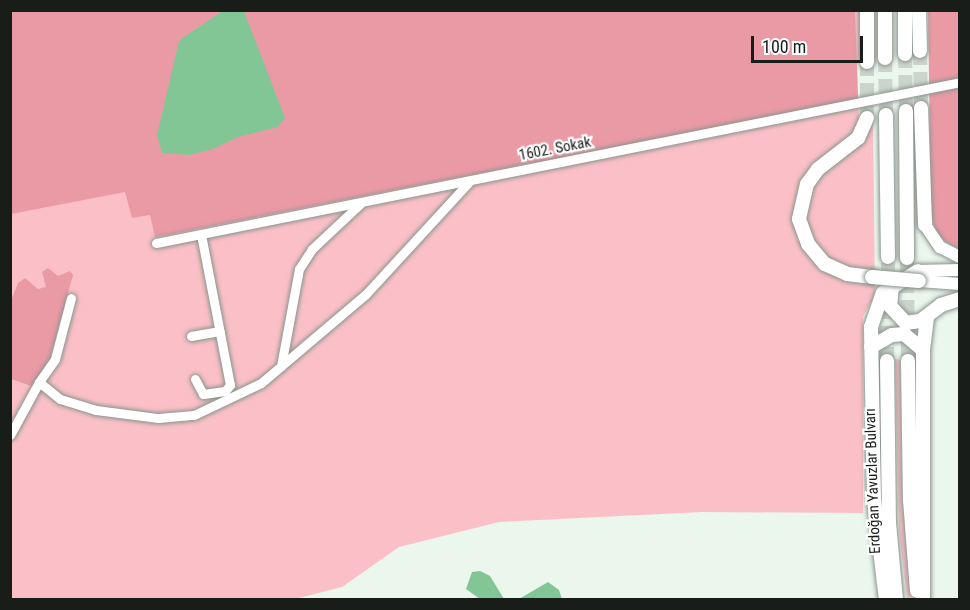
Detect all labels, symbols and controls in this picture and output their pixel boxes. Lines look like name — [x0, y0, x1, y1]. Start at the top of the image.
scale bar — [754, 24, 866, 62]
text: 100 m — [762, 36, 806, 57]
street label: 1602. Sokak — [517, 133, 593, 165]
street label: Erdoğan Yavuzlar Bulvarı — [861, 408, 885, 554]

